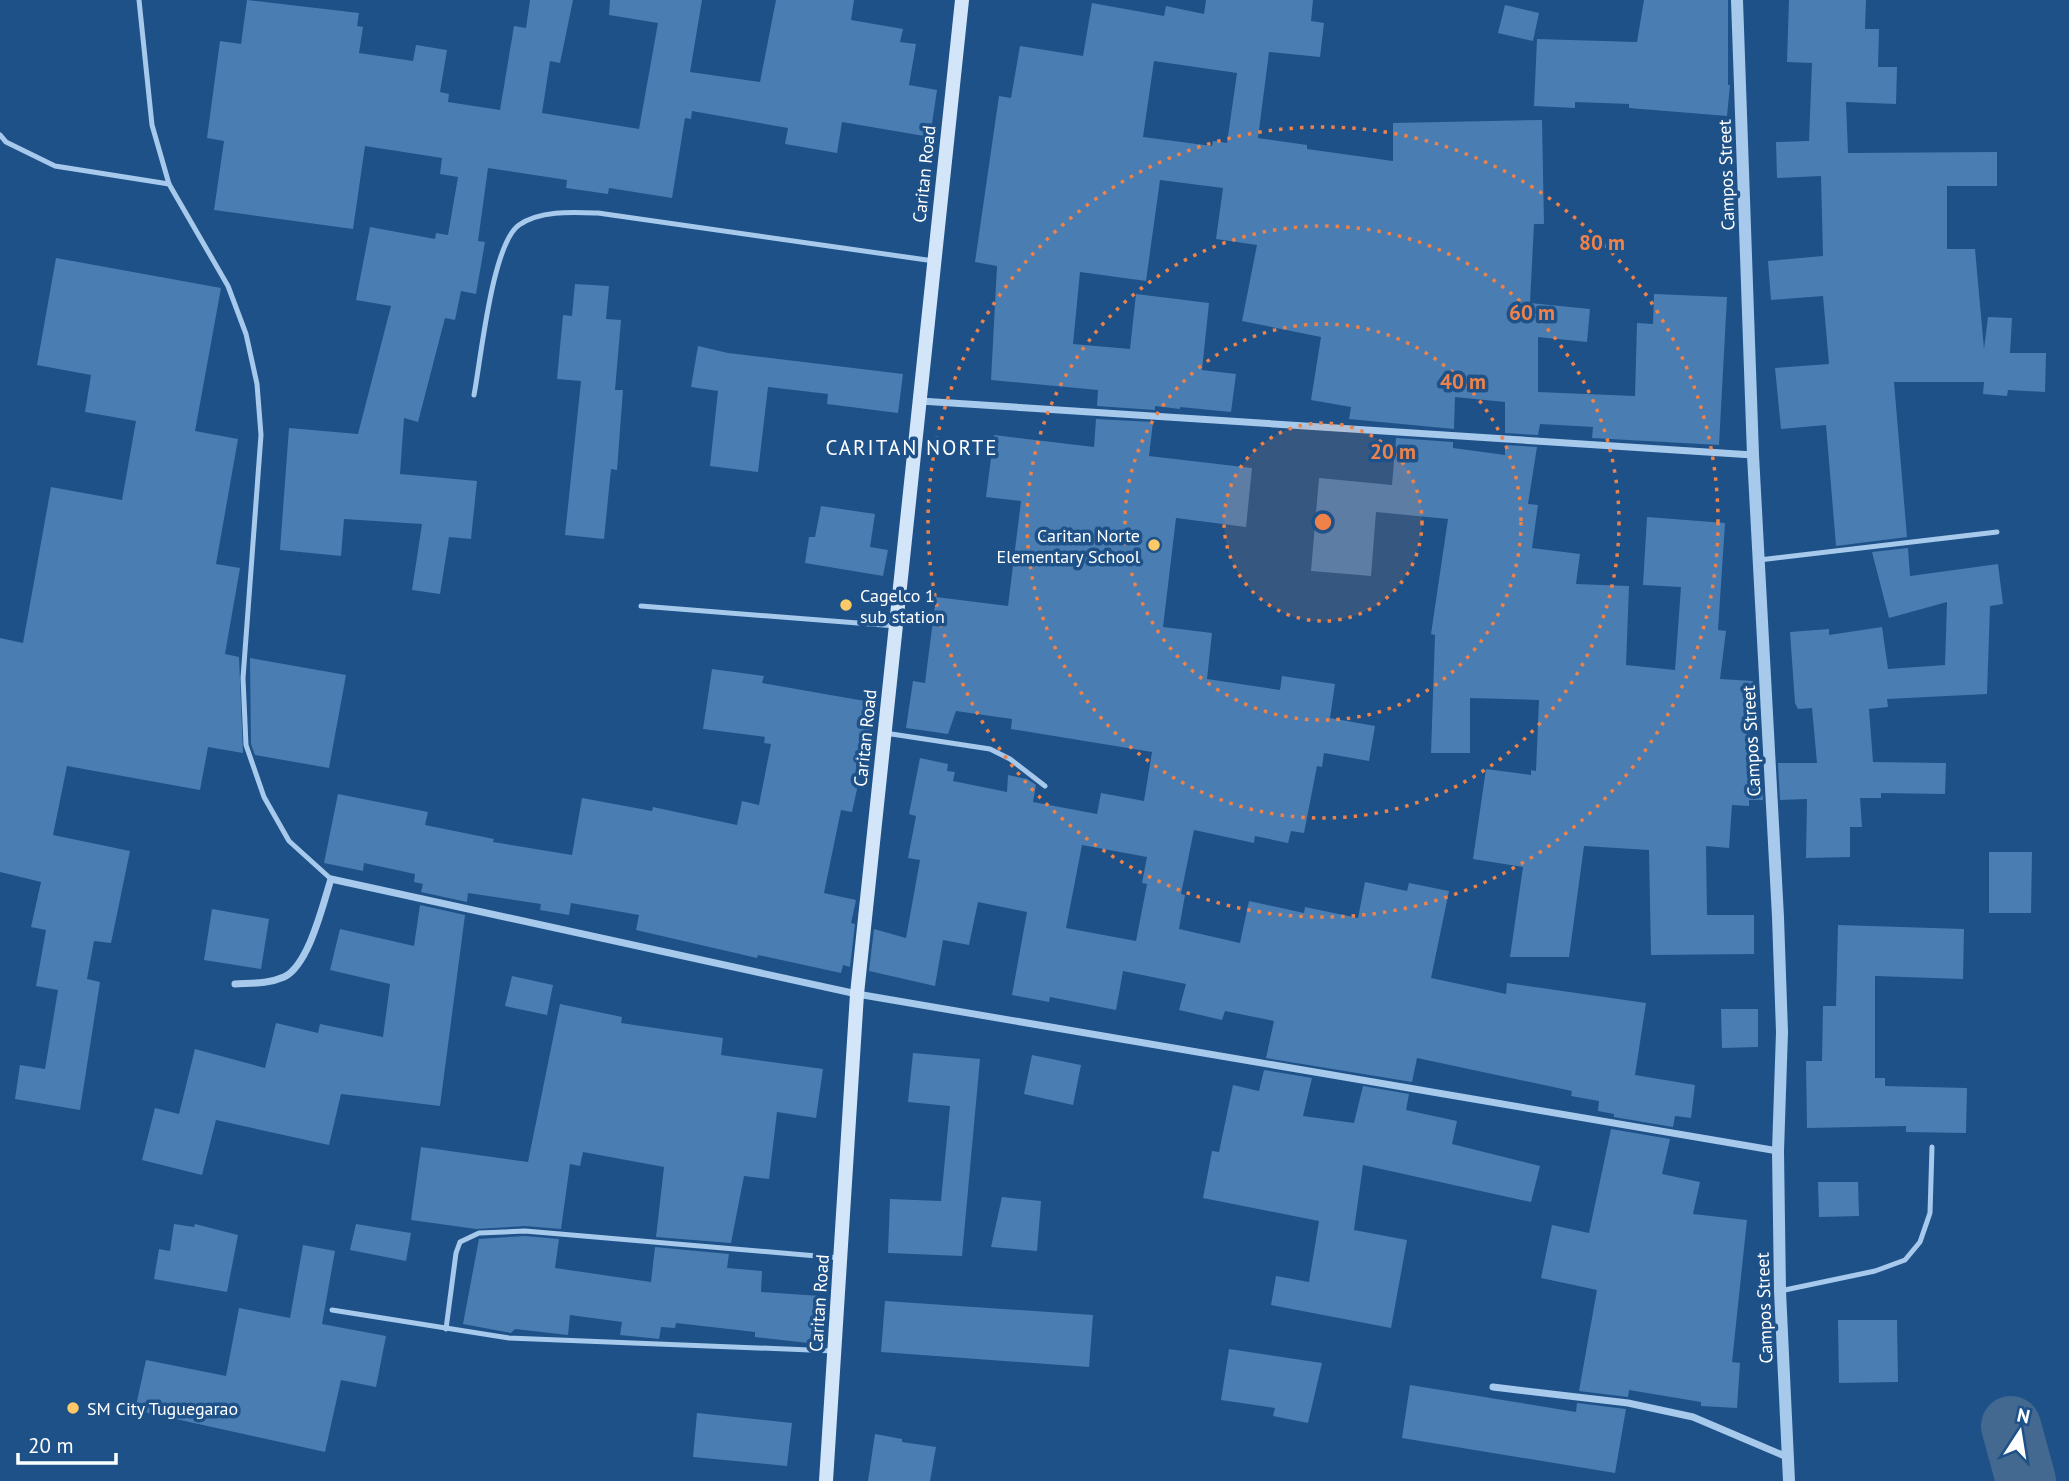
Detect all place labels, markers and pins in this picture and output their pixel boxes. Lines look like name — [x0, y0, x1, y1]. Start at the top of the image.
centre of rings — [1311, 510, 1335, 534]
place label: Caritan Norte Elementary School — [997, 524, 1141, 568]
marker: Caritan Norte Elementary School — [1146, 537, 1162, 553]
place label: Cagelco 1 sub station — [860, 584, 945, 628]
marker: Cagelco 1 sub station — [838, 597, 854, 613]
place label: SM City Tuguegarao — [87, 1397, 238, 1420]
marker: SM City Tuguegarao — [65, 1400, 81, 1416]

